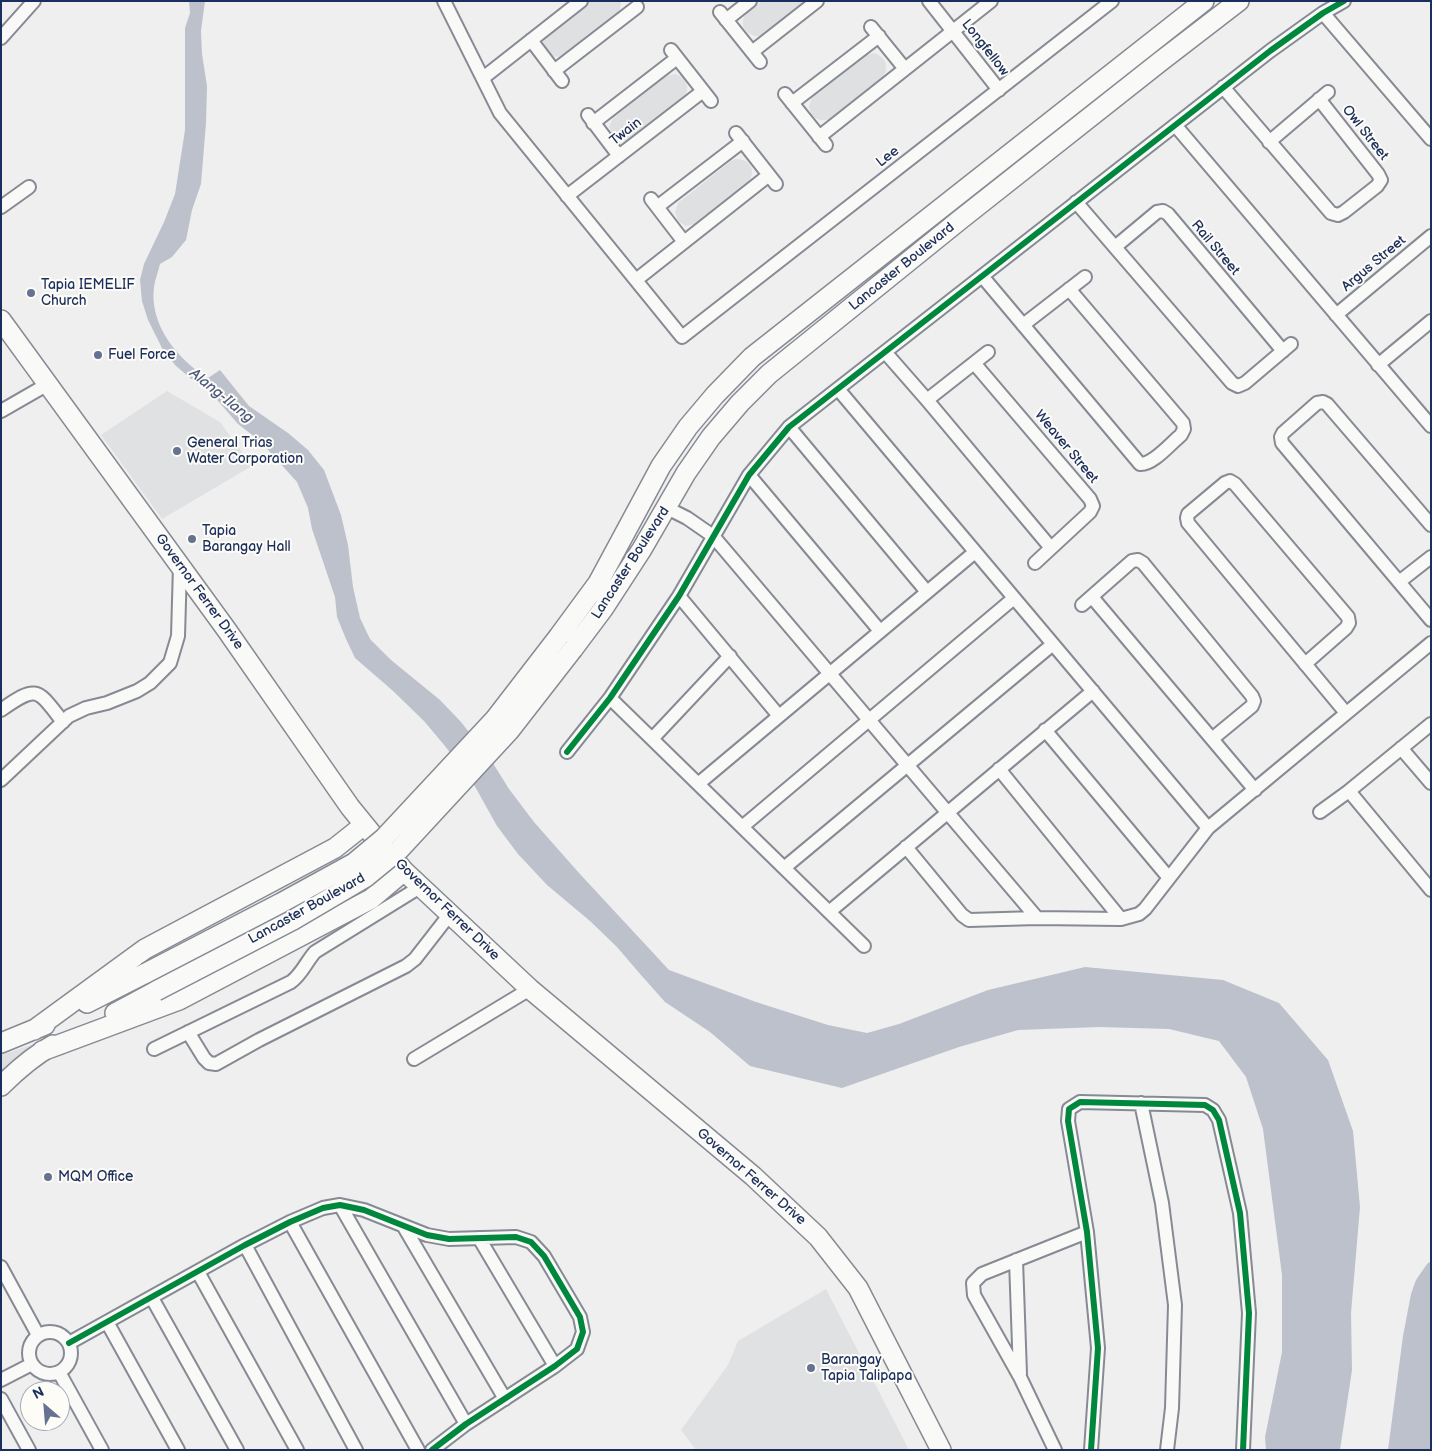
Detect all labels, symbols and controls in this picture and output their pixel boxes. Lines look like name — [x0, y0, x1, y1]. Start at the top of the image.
street label: Longfellow — [958, 16, 1012, 80]
street label: Owl Street — [1338, 102, 1392, 164]
street label: Twain — [607, 114, 645, 150]
street label: Lee — [873, 143, 903, 171]
street label: Rail Street — [1187, 217, 1243, 279]
street label: Lancaster Boulevard — [846, 219, 958, 315]
street label: Argus Street — [1339, 232, 1409, 296]
place label: Tapia IEMELIF Church — [41, 277, 135, 310]
marker: Tapia IEMELIF Church — [25, 287, 37, 299]
place label: Fuel Force — [108, 347, 176, 363]
marker: Fuel Force — [92, 349, 104, 361]
water label: Alang-Ilang — [185, 365, 257, 427]
street label: Weaver Street — [1031, 407, 1101, 487]
place label: General Trias Water Corporation — [187, 435, 303, 468]
marker: General Trias Water Corporation — [171, 445, 183, 457]
street label: Lancaster Boulevard — [588, 504, 674, 622]
place label: Tapia Barangay Hall — [202, 523, 291, 556]
street label: Governor Ferrer Drive — [151, 531, 247, 653]
marker: Tapia Barangay Hall — [186, 533, 198, 545]
street label: Governor Ferrer Drive — [391, 856, 503, 964]
street label: Lancaster Boulevard — [246, 870, 368, 948]
street label: Governor Ferrer Drive — [693, 1125, 809, 1229]
place label: MQM Office — [58, 1169, 133, 1185]
marker: MQM Office — [42, 1171, 54, 1183]
place label: Barangay Tapia Talipapa — [821, 1352, 912, 1384]
marker: Barangay Tapia Talipapa — [805, 1362, 817, 1374]
north arrow — [20, 1381, 70, 1431]
text: N — [30, 1383, 47, 1403]

